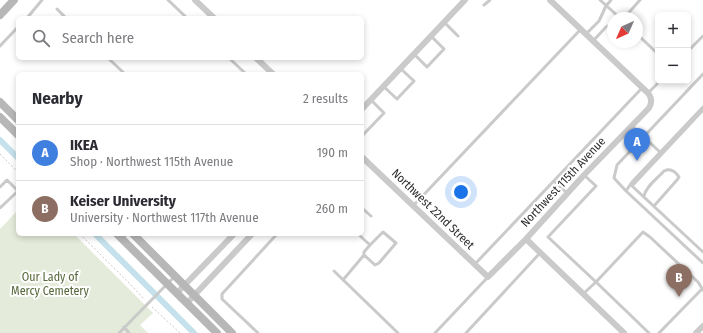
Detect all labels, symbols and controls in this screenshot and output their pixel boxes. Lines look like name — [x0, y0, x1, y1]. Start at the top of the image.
north arrow — [607, 12, 643, 48]
map controls — [655, 12, 691, 84]
button: + — [655, 12, 691, 48]
search box — [16, 16, 364, 60]
icon: search — [30, 27, 52, 49]
text: Search here — [62, 29, 134, 47]
button: − — [655, 48, 691, 84]
text: Nearby — [32, 88, 83, 109]
text: 2 results — [303, 91, 348, 106]
pin: A — [624, 128, 650, 161]
street label: Northwest 115th Avenue — [518, 134, 608, 230]
text: IKEA — [70, 136, 98, 154]
text: A — [41, 145, 49, 160]
text: 190 m — [317, 145, 348, 160]
text: Shop · Northwest 115th Avenue — [70, 154, 233, 169]
street label: Northwest 22nd Street — [389, 166, 477, 252]
your location — [451, 182, 471, 202]
text: Keiser University — [70, 192, 176, 210]
text: B — [41, 201, 49, 216]
text: 260 m — [316, 201, 348, 216]
text: University · Northwest 117th Avenue — [70, 210, 259, 225]
pin: B — [666, 264, 692, 297]
park label: Our Lady of Mercy Cemetery — [11, 270, 90, 298]

